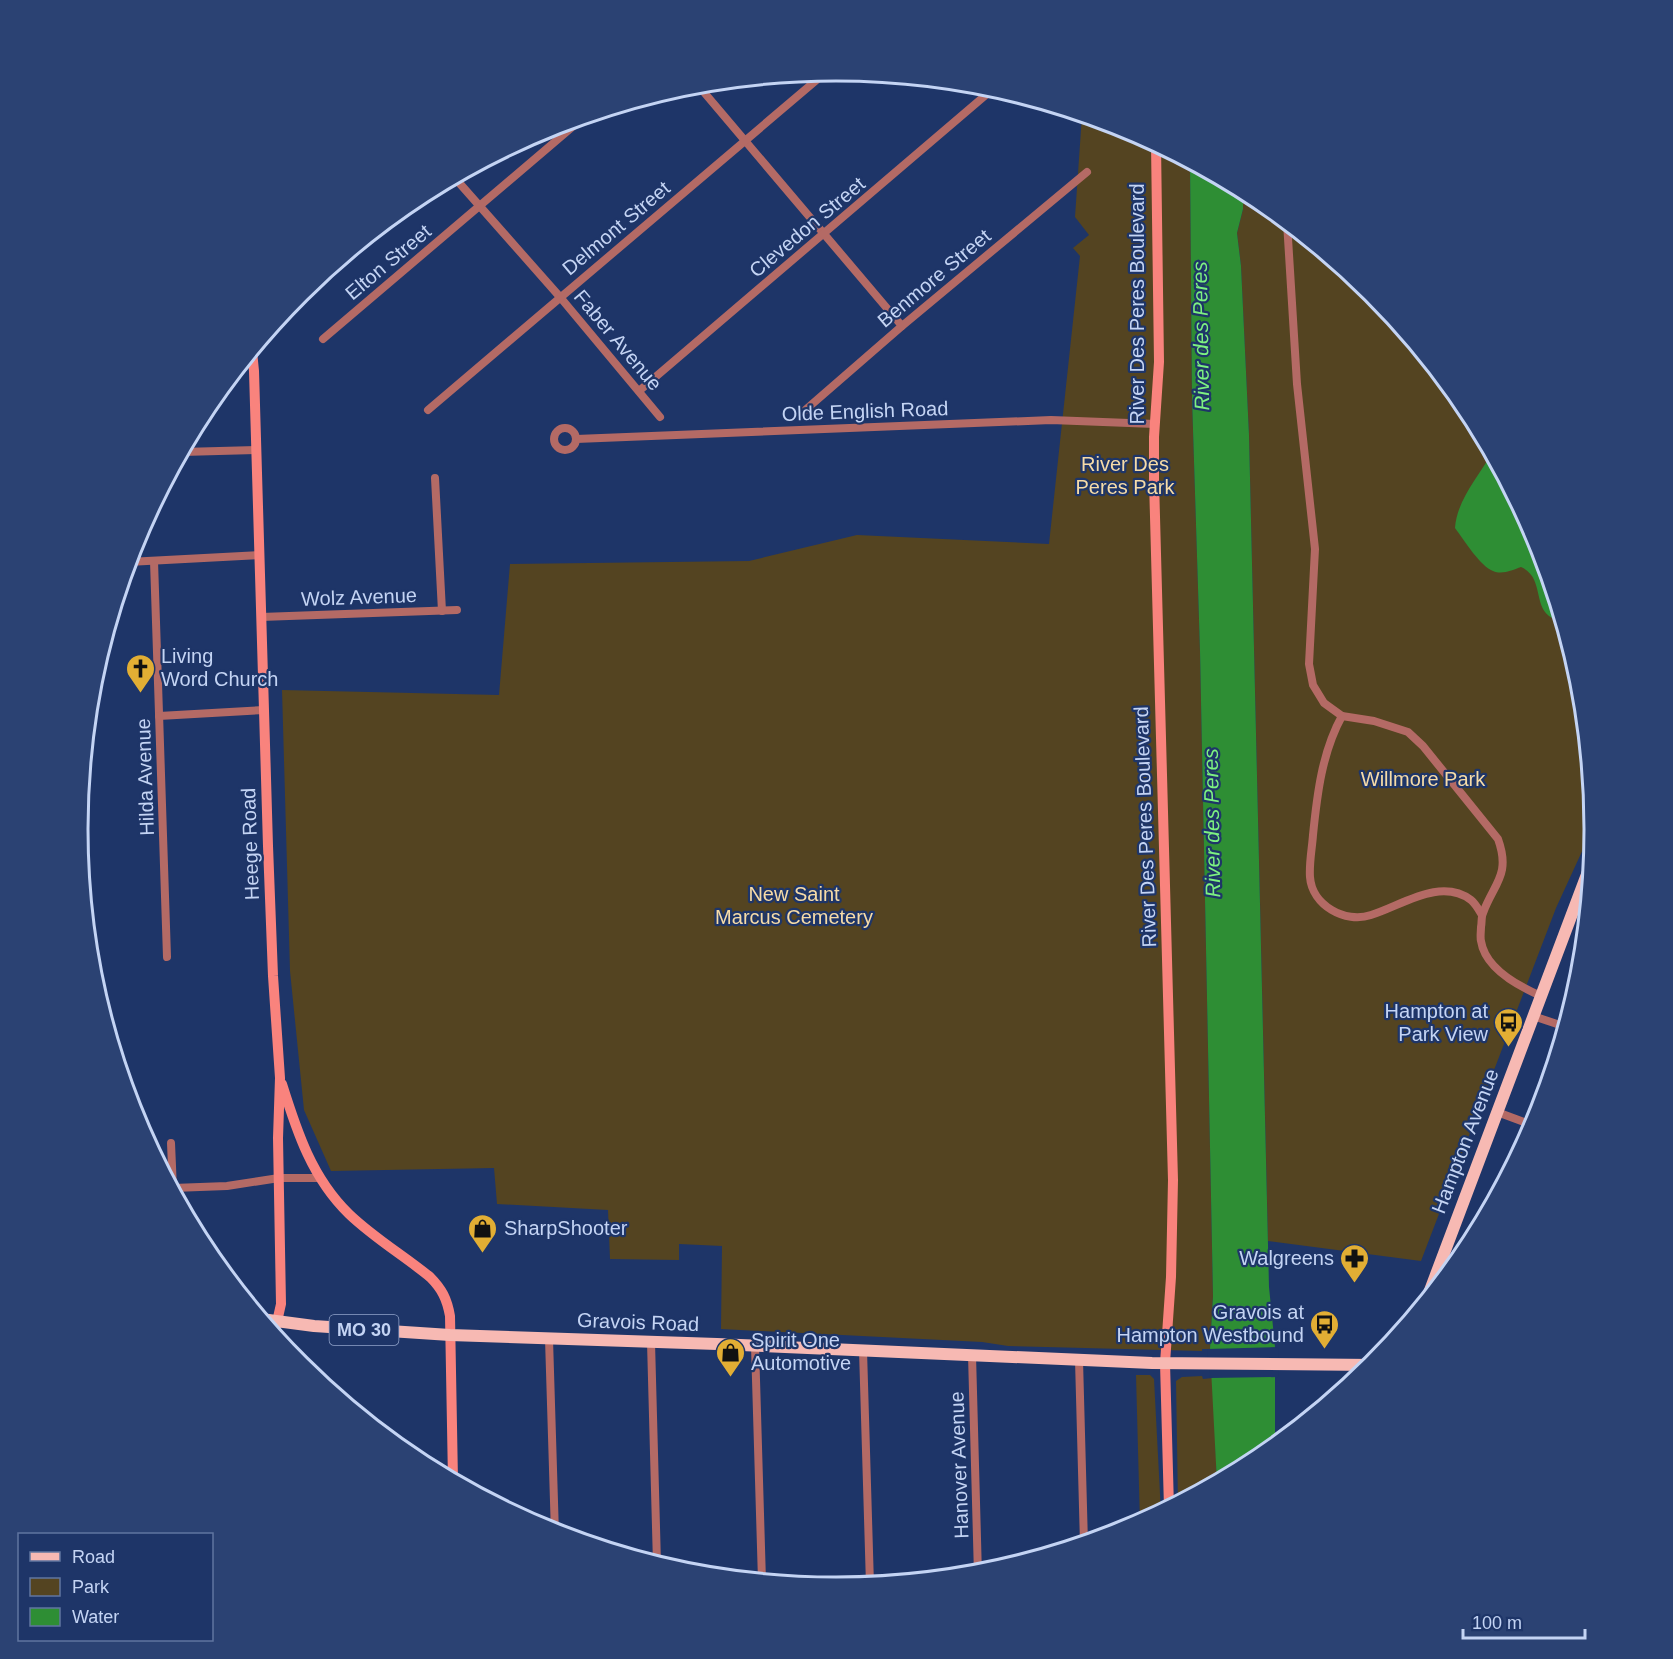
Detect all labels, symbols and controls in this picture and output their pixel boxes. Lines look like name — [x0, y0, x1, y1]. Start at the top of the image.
street label: Clevedon Street — [745, 172, 869, 282]
street label: Delmont Street — [558, 176, 675, 279]
street label: River Des Peres Boulevard — [1126, 183, 1148, 425]
street label: Elton Street — [341, 220, 435, 304]
street label: Benmore Street — [873, 224, 995, 331]
water label: River des Peres — [1188, 261, 1213, 411]
street label: Faber Avenue — [570, 285, 666, 395]
street label: Olde English Road — [781, 397, 949, 425]
park label: River Des Peres Park — [1076, 453, 1175, 498]
street label: Wolz Avenue — [301, 584, 417, 610]
place label: Living Word Church — [161, 645, 278, 690]
church icon: Living Word Church — [124, 652, 156, 694]
street label: River Des Peres Boulevard — [1130, 706, 1160, 948]
street label: Hilda Avenue — [132, 718, 158, 836]
water label: River des Peres — [1199, 748, 1224, 898]
park label: Willmore Park — [1361, 768, 1486, 790]
street label: Heege Road — [237, 787, 263, 901]
park label: New Saint Marcus Cemetery — [715, 883, 873, 928]
place label: Hampton at Park View — [1385, 1000, 1489, 1045]
bus stop icon: Hampton at Park View — [1493, 1006, 1525, 1048]
street label: Hampton Avenue — [1427, 1066, 1503, 1216]
shop icon: SharpShooter — [467, 1212, 499, 1254]
place label: SharpShooter — [504, 1217, 628, 1239]
pharmacy icon: Walgreens — [1339, 1242, 1371, 1284]
place label: Walgreens — [1239, 1247, 1334, 1269]
place label: Gravois at Hampton Westbound — [1116, 1301, 1304, 1346]
bus stop icon: Gravois at Hampton Westbound — [1309, 1308, 1341, 1350]
street label: Gravois Road — [577, 1309, 699, 1335]
road number: MO 30 — [330, 1315, 398, 1345]
place label: Spirit One Automotive — [751, 1329, 851, 1374]
shop icon: Spirit One Automotive — [714, 1336, 746, 1378]
street label: Hanover Avenue — [945, 1391, 973, 1539]
legend — [18, 1533, 213, 1641]
text: Road — [72, 1547, 115, 1567]
text: Park — [72, 1577, 110, 1597]
scale bar — [1463, 1602, 1584, 1640]
text: Water — [72, 1607, 119, 1627]
text: 100 m — [1472, 1613, 1522, 1633]

